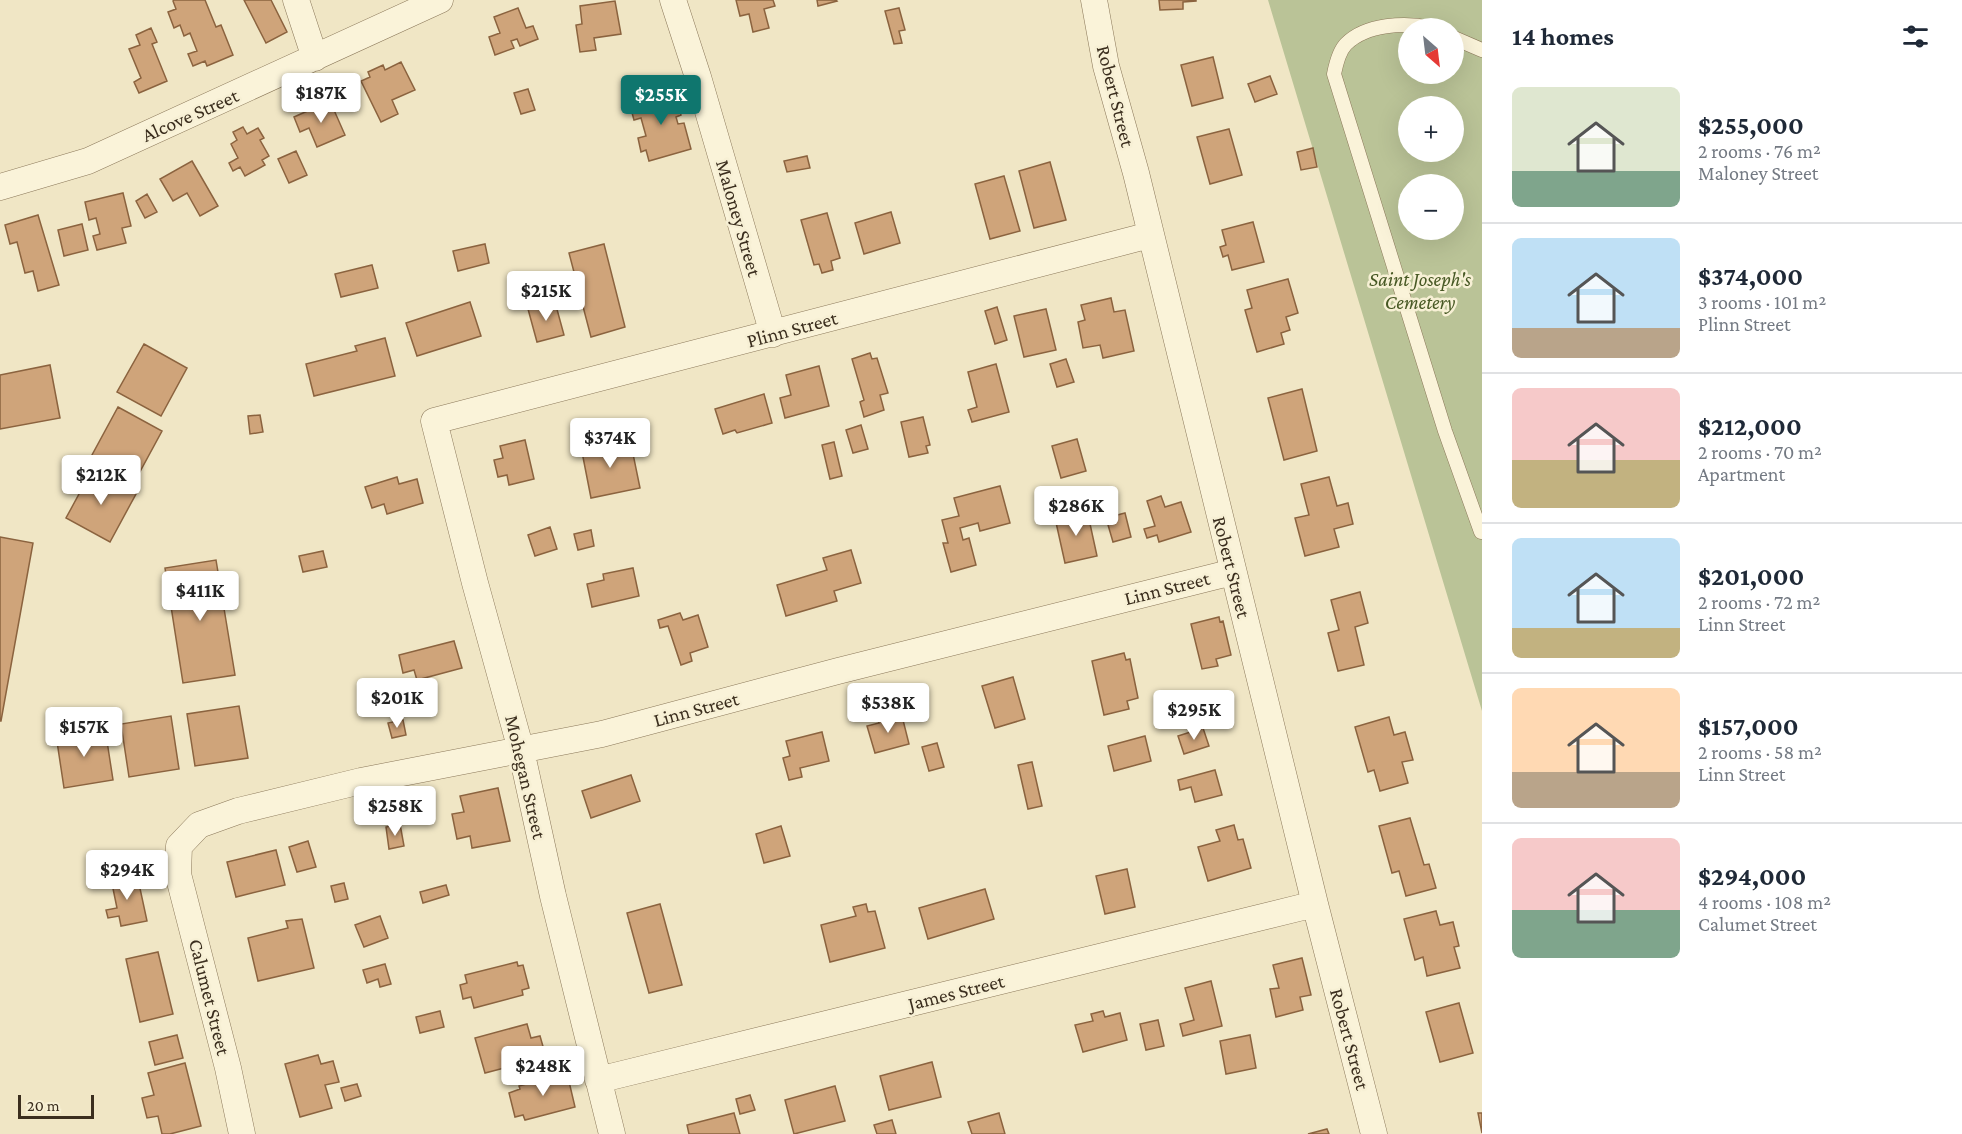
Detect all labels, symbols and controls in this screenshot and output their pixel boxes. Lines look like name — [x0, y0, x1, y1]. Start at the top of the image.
north arrow — [1398, 18, 1464, 84]
map controls — [1398, 18, 1464, 240]
icon: filters — [1899, 20, 1932, 53]
text: 14 homes — [1512, 22, 1614, 51]
street label: Robert Street — [1093, 43, 1139, 150]
pin: $187K — [279, 73, 363, 124]
pin: $255K — [619, 75, 703, 126]
text: $187K — [296, 81, 346, 103]
text: $255K — [635, 83, 687, 105]
street label: Alcove Street — [138, 84, 242, 146]
button: + — [1398, 96, 1464, 162]
icon: home — [1560, 111, 1632, 183]
text: $255,000 — [1698, 111, 1804, 140]
text: 2 rooms · 76 m² — [1698, 140, 1821, 162]
street label: Maloney Street — [711, 157, 766, 280]
text: Maloney Street — [1698, 162, 1818, 184]
button: − — [1398, 174, 1464, 240]
icon: home — [1560, 262, 1632, 334]
text: $374,000 — [1698, 262, 1803, 291]
park label: Saint Joseph's Cemetery — [1369, 268, 1472, 314]
pin: $215K — [504, 271, 588, 322]
text: $215K — [521, 279, 571, 301]
text: 3 rooms · 101 m² — [1698, 291, 1826, 313]
street label: Plinn Street — [744, 306, 840, 352]
text: Plinn Street — [1698, 313, 1791, 335]
icon: home — [1560, 412, 1632, 484]
text: $212,000 — [1698, 412, 1802, 441]
pin: $374K — [568, 418, 652, 469]
text: $374K — [584, 426, 636, 448]
text: 2 rooms · 70 m² — [1698, 441, 1822, 463]
pin: $212K — [59, 455, 143, 506]
text: $212K — [76, 463, 126, 485]
text: Apartment — [1698, 463, 1785, 485]
pin: $286K — [1034, 486, 1118, 537]
text: $286K — [1048, 494, 1104, 516]
street label: Robert Street — [1209, 514, 1255, 621]
icon: home — [1560, 562, 1632, 634]
text: $201,000 — [1698, 562, 1804, 591]
street label: Linn Street — [1122, 567, 1212, 609]
pin: $411K — [158, 571, 242, 622]
text: $411K — [176, 579, 224, 601]
text: 2 rooms · 72 m² — [1698, 591, 1820, 613]
text: Linn Street — [1698, 613, 1785, 635]
pin: $201K — [355, 678, 439, 729]
pin: $538K — [846, 683, 930, 734]
text: $201K — [371, 686, 423, 708]
street label: Linn Street — [651, 687, 741, 731]
pin: $295K — [1152, 690, 1236, 741]
text: $538K — [861, 691, 915, 713]
text: $295K — [1167, 698, 1221, 720]
pin: $157K — [42, 707, 126, 758]
icon: home — [1560, 712, 1632, 784]
text: $157,000 — [1698, 712, 1799, 741]
street label: Mohegan Street — [500, 713, 551, 842]
text: $157K — [59, 715, 109, 737]
text: 2 rooms · 58 m² — [1698, 741, 1822, 763]
text: Linn Street — [1698, 763, 1785, 785]
pin: $258K — [353, 786, 437, 837]
text: $258K — [368, 794, 422, 816]
pin: $294K — [85, 850, 169, 901]
text: $294K — [100, 858, 154, 880]
icon: home — [1560, 862, 1632, 934]
text: $294,000 — [1698, 862, 1806, 891]
text: 4 rooms · 108 m² — [1698, 891, 1831, 913]
text: Calumet Street — [1698, 913, 1817, 935]
street label: Calumet Street — [185, 937, 235, 1058]
street label: James Street — [904, 969, 1007, 1016]
street label: Robert Street — [1326, 986, 1374, 1093]
pin: $248K — [501, 1046, 585, 1097]
text: $248K — [515, 1054, 571, 1076]
scale bar — [18, 1092, 94, 1120]
text: 20 m — [27, 1097, 60, 1114]

